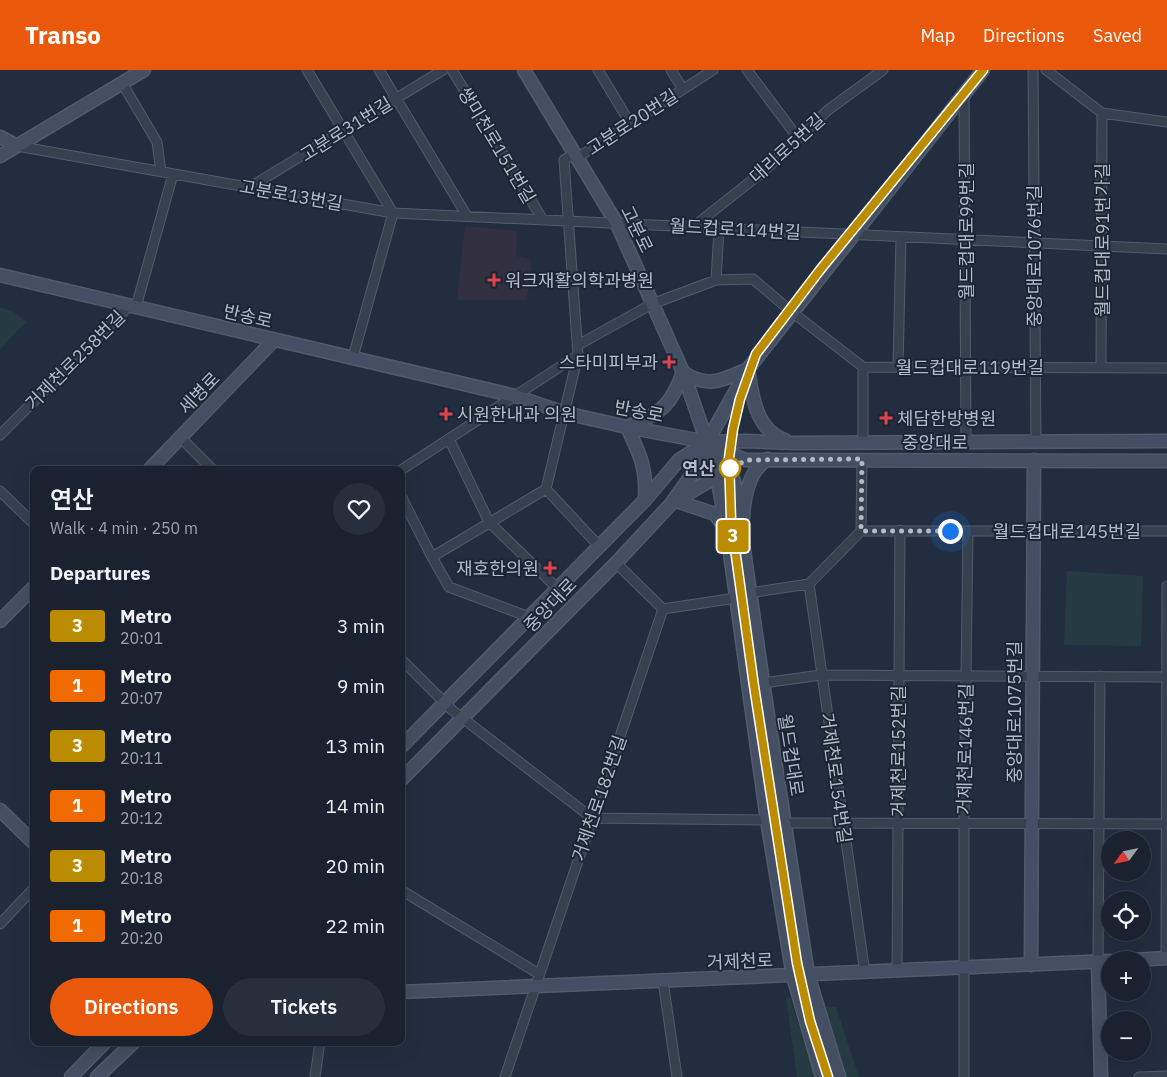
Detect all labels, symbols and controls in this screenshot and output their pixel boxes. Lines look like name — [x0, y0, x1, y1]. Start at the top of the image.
text: Transo — [25, 19, 101, 51]
text: Map — [920, 24, 955, 47]
text: Directions — [983, 24, 1065, 47]
text: Saved — [1093, 24, 1142, 47]
street label: 쌍미천로151번길 — [453, 83, 541, 207]
street label: 고분로20번길 — [582, 84, 682, 160]
street label: 고분로31번길 — [296, 92, 396, 166]
street label: 대리로5번길 — [745, 108, 829, 188]
street label: 월드컵대로99번길 — [955, 162, 978, 300]
street label: 월드컵대로91번가길 — [1091, 163, 1114, 317]
street label: 고분로13번길 — [238, 175, 344, 215]
street label: 중앙대로1076번길 — [1023, 185, 1046, 327]
street label: 고분로 — [616, 202, 658, 256]
street label: 월드컵로114번길 — [669, 214, 801, 244]
place label: 워크재활의학과병원 — [505, 269, 654, 292]
marker: 워크재활의학과병원 — [487, 273, 501, 287]
street label: 반송로 — [221, 299, 275, 333]
street label: 거제천로258번길 — [20, 305, 130, 415]
place label: 스타미피부과 — [559, 351, 658, 374]
marker: 스타미피부과 — [662, 355, 676, 369]
street label: 월드컵대로119번길 — [896, 356, 1044, 379]
street label: 세병로 — [173, 367, 225, 419]
street label: 반송로 — [612, 395, 666, 427]
place label: 시원한내과 의원 — [457, 403, 577, 426]
marker: 시원한내과 의원 — [439, 407, 453, 421]
place label: 체담한방병원 — [897, 407, 996, 430]
marker: 체담한방병원 — [879, 411, 893, 425]
street label: 중앙대로 — [902, 431, 968, 454]
place label: 연산 — [682, 457, 715, 480]
marker: 연산 — [719, 457, 741, 479]
text: 연산 — [50, 483, 94, 515]
button: heart — [333, 483, 385, 535]
text: Walk · 4 min · 250 m — [50, 518, 198, 538]
your location — [938, 519, 963, 544]
line badge: 3 — [717, 520, 749, 552]
street label: 월드컵대로145번길 — [993, 520, 1141, 543]
text: 3 — [728, 524, 738, 547]
place label: 재호한의원 — [456, 557, 539, 580]
text: Departures — [50, 561, 150, 585]
marker: 재호한의원 — [543, 561, 557, 575]
street label: 중앙대로 — [519, 573, 581, 637]
text: Metro — [120, 604, 172, 628]
text: 3 — [72, 614, 83, 637]
text: 3 min — [337, 614, 385, 638]
text: 20:01 — [120, 628, 163, 648]
street label: 중앙대로1075번길 — [1003, 641, 1026, 783]
text: Metro — [120, 664, 172, 688]
text: 1 — [72, 674, 83, 697]
text: 9 min — [337, 674, 385, 698]
street label: 거제천로146번길 — [952, 683, 978, 815]
street label: 거제천로152번길 — [887, 685, 910, 817]
text: 20:07 — [120, 688, 163, 708]
street label: 거제천로154번길 — [815, 711, 857, 845]
street label: 월드컵대로 — [773, 712, 809, 798]
text: Metro — [120, 724, 172, 748]
street label: 거제천로182번길 — [567, 732, 631, 864]
text: 3 — [72, 734, 83, 757]
text: 13 min — [326, 734, 385, 758]
text: 20:11 — [120, 748, 163, 768]
text: Metro — [120, 784, 172, 808]
text: 1 — [72, 794, 83, 817]
text: 14 min — [326, 794, 385, 818]
text: 20:12 — [120, 808, 163, 828]
north arrow — [1101, 831, 1151, 881]
map controls — [1101, 831, 1151, 1061]
text: Metro — [120, 844, 172, 868]
text: 3 — [72, 854, 83, 877]
text: 20 min — [326, 854, 385, 878]
text: 20:18 — [120, 868, 163, 888]
button: locate — [1101, 891, 1151, 941]
text: Metro — [120, 904, 172, 928]
text: 1 — [72, 914, 83, 937]
text: 22 min — [326, 914, 385, 938]
text: 20:20 — [120, 928, 163, 948]
street label: 거제천로 — [706, 948, 774, 974]
button: + — [1101, 951, 1151, 1001]
button: Directions — [50, 978, 213, 1036]
button: Tickets — [223, 978, 385, 1036]
button: − — [1101, 1011, 1151, 1061]

